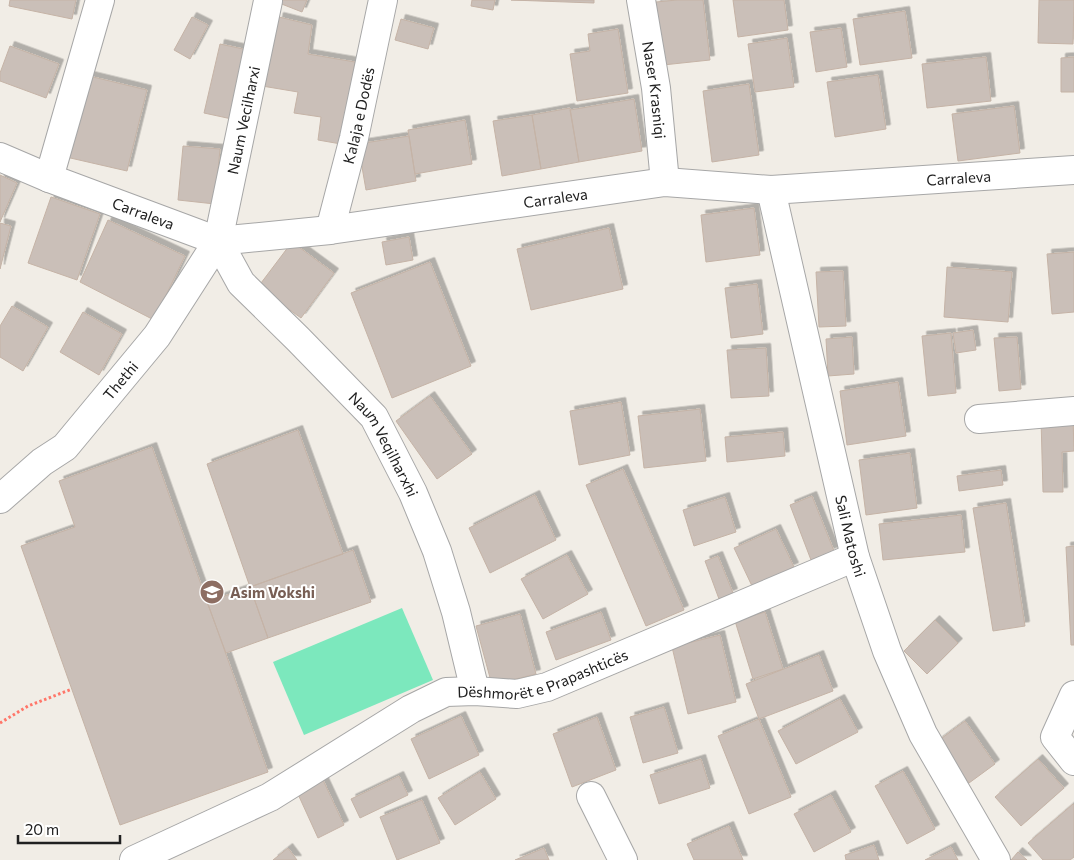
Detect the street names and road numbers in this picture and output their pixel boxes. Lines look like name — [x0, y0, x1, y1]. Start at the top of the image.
street label: Naser Krasniqi — [639, 40, 670, 140]
street label: Naum Vecilharxi — [223, 64, 263, 176]
street label: Kalaja e Dodës — [339, 65, 378, 166]
street label: Carraleva — [926, 166, 992, 189]
street label: Carraleva — [522, 184, 589, 211]
street label: Carraleva — [110, 193, 177, 233]
street label: Thethi — [99, 357, 141, 403]
street label: Naum Veqilharxhi — [345, 388, 422, 499]
street label: Sali Matoshi — [832, 493, 870, 579]
street label: Dëshmorët e Prapashticës — [457, 645, 631, 703]

